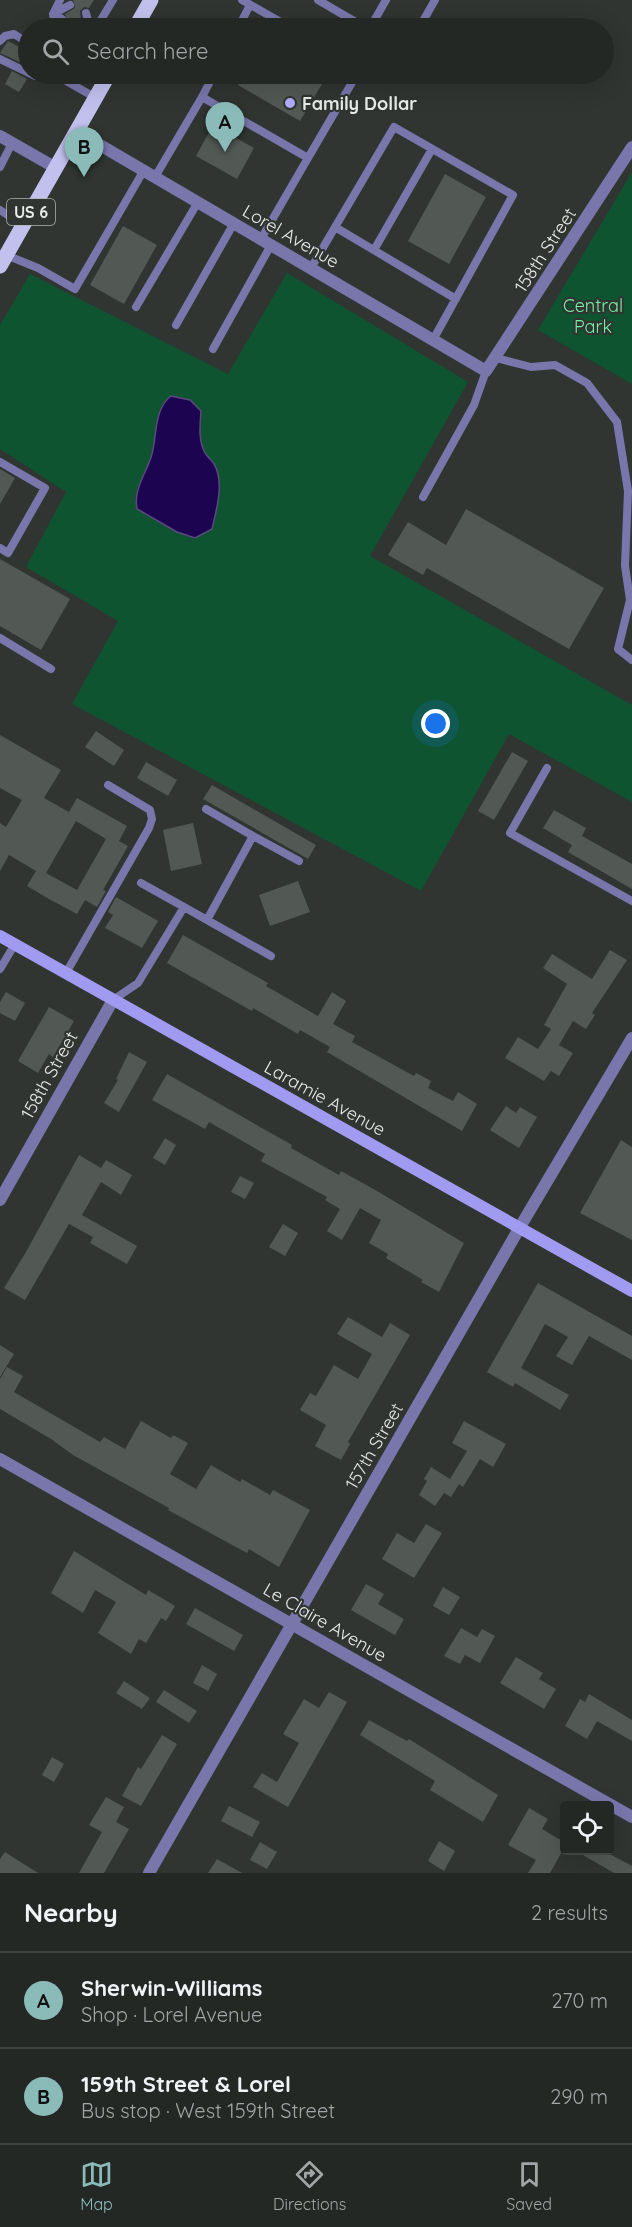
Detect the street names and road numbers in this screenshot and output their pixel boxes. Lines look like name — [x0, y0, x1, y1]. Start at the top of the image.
road number: US 6 — [7, 199, 55, 225]
street label: Lorel Avenue — [239, 199, 343, 273]
street label: 158th Street — [509, 203, 581, 297]
street label: 158th Street — [16, 1027, 82, 1123]
street label: Laramie Avenue — [260, 1055, 390, 1141]
street label: 157th Street — [340, 1399, 408, 1493]
street label: Le Claire Avenue — [259, 1577, 391, 1667]

